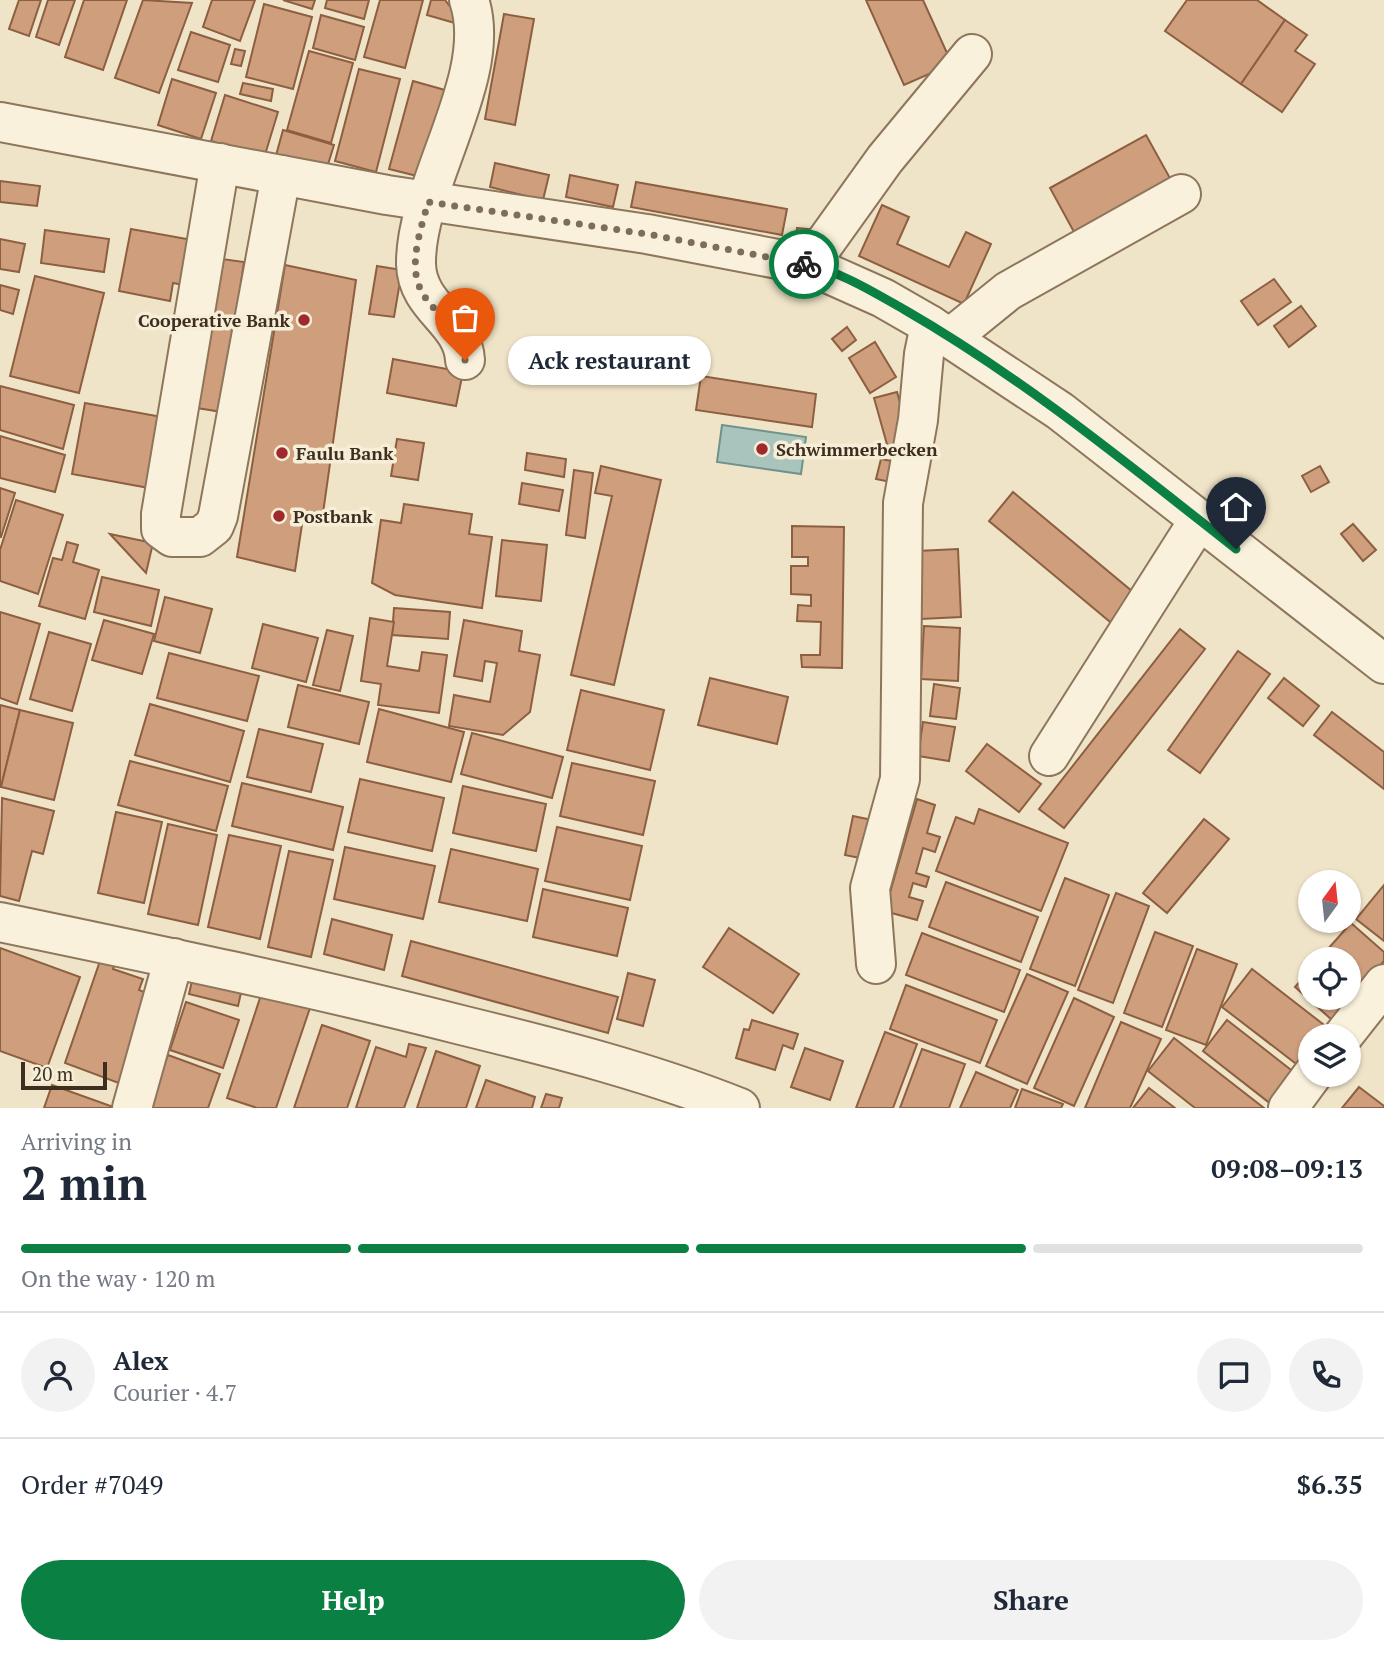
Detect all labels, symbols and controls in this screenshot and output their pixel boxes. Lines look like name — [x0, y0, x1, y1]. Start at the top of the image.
courier — [769, 229, 839, 299]
icon: bike — [785, 245, 823, 283]
pin — [435, 288, 495, 360]
icon: bag — [446, 299, 484, 337]
place label: Cooperative Bank — [138, 308, 290, 332]
marker: Cooperative Bank — [296, 312, 312, 328]
callout: Ack restaurant — [507, 336, 710, 384]
text: Ack restaurant — [528, 345, 691, 376]
place label: Schwimmerbecken — [776, 437, 938, 461]
place label: Faulu Bank — [296, 441, 394, 465]
marker: Schwimmerbecken — [754, 441, 770, 457]
marker: Faulu Bank — [274, 445, 290, 461]
pin — [1206, 477, 1266, 549]
icon: home — [1217, 488, 1255, 526]
place label: Postbank — [293, 504, 373, 528]
marker: Postbank — [271, 508, 287, 524]
north arrow — [1298, 870, 1362, 933]
map controls — [1298, 870, 1361, 1087]
button: locate — [1298, 947, 1361, 1010]
button: layers — [1298, 1024, 1361, 1087]
scale bar — [21, 1059, 107, 1091]
text: 20 m — [32, 1061, 73, 1086]
text: Arriving in — [21, 1126, 132, 1157]
text: 09:08–09:13 — [1211, 1151, 1363, 1185]
text: 2 min — [21, 1152, 147, 1213]
text: On the way · 120 m — [21, 1263, 215, 1294]
button: person — [21, 1338, 95, 1412]
button: chat — [1197, 1338, 1271, 1412]
button: phone — [1289, 1338, 1363, 1412]
text: Alex — [113, 1343, 169, 1377]
text: Courier · 4.7 — [113, 1377, 237, 1408]
text: Order #7049 — [21, 1467, 163, 1501]
text: $6.35 — [1297, 1467, 1363, 1501]
button: Help — [21, 1560, 685, 1640]
button: Share — [699, 1560, 1363, 1640]

